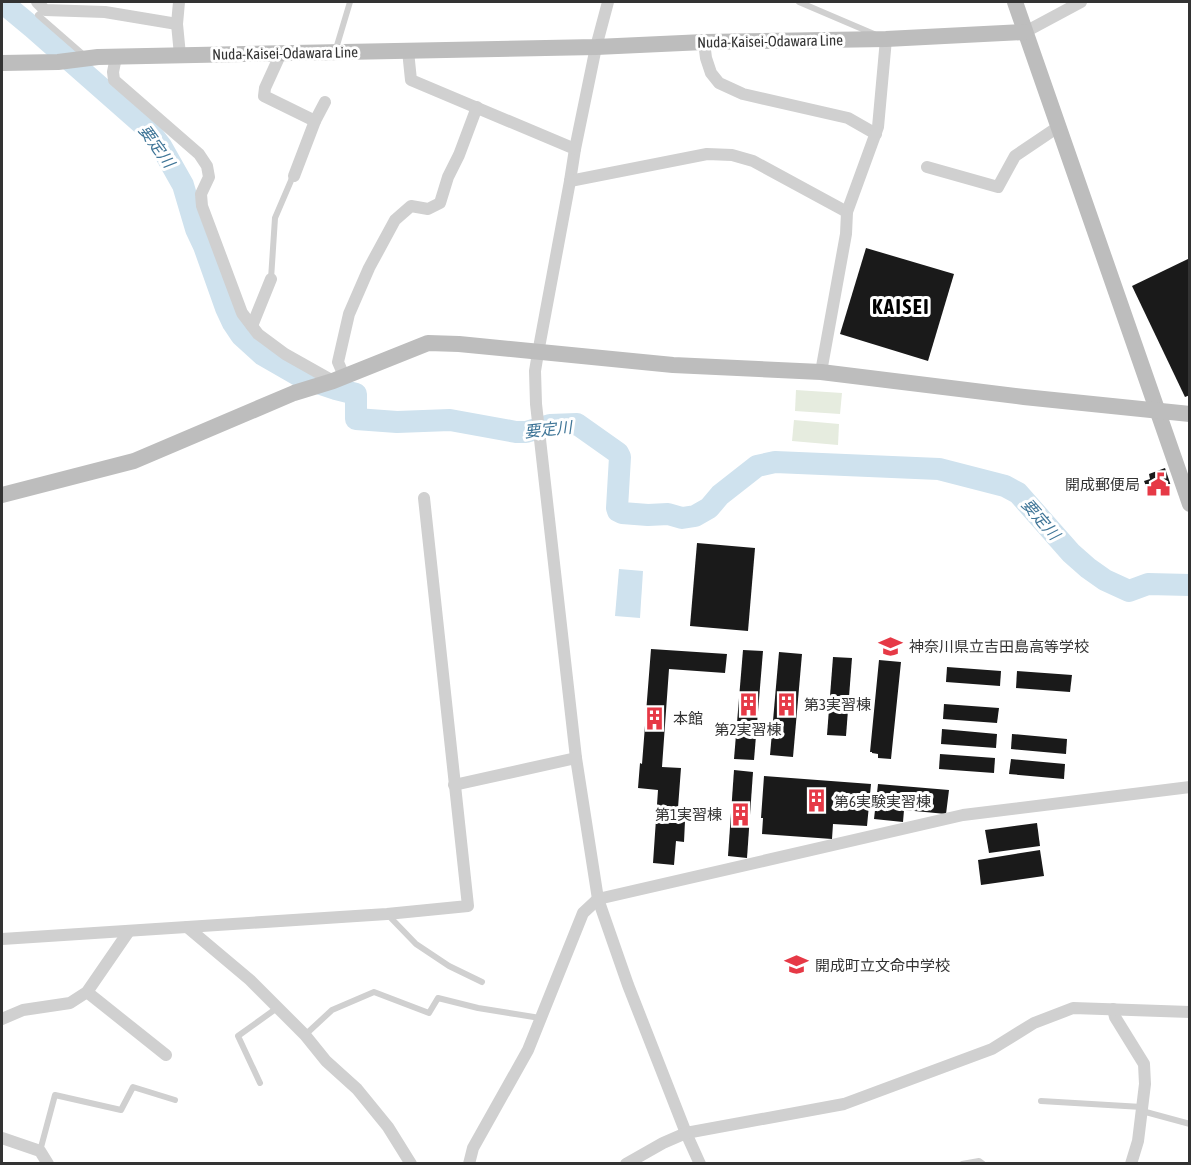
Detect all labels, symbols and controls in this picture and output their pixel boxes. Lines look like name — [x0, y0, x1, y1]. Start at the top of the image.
street label: Nuda-Kaisei-Odawara Line — [697, 31, 843, 51]
street label: Nuda-Kaisei-Odawara Line — [212, 43, 358, 63]
water label: 要定川 — [136, 121, 180, 172]
district label: KAISEI — [872, 294, 930, 318]
water label: 要定川 — [523, 417, 575, 440]
public building icon: 開成郵便局 — [1145, 471, 1171, 497]
place label: 開成郵便局 — [1065, 476, 1140, 493]
water label: 要定川 — [1018, 495, 1065, 545]
school or university icon: 神奈川県立吉田島高等学校 — [878, 633, 904, 659]
place label: 神奈川県立吉田島高等学校 — [909, 638, 1089, 655]
building icon: 第3実習棟 — [773, 691, 799, 717]
building icon: 第2実習棟 — [735, 692, 761, 718]
place label: 第3実習棟 — [804, 696, 871, 713]
building icon: 本館 — [642, 705, 668, 731]
place label: 本館 — [673, 710, 703, 727]
place label: 第2実習棟 — [714, 721, 782, 738]
building icon: 第6実験実習棟 — [803, 788, 829, 814]
place label: 第6実験実習棟 — [834, 793, 931, 810]
building icon: 第1実習棟 — [727, 801, 753, 827]
place label: 第1実習棟 — [655, 806, 722, 823]
school or university icon: 開成町立文命中学校 — [784, 952, 810, 978]
place label: 開成町立文命中学校 — [815, 957, 950, 974]

